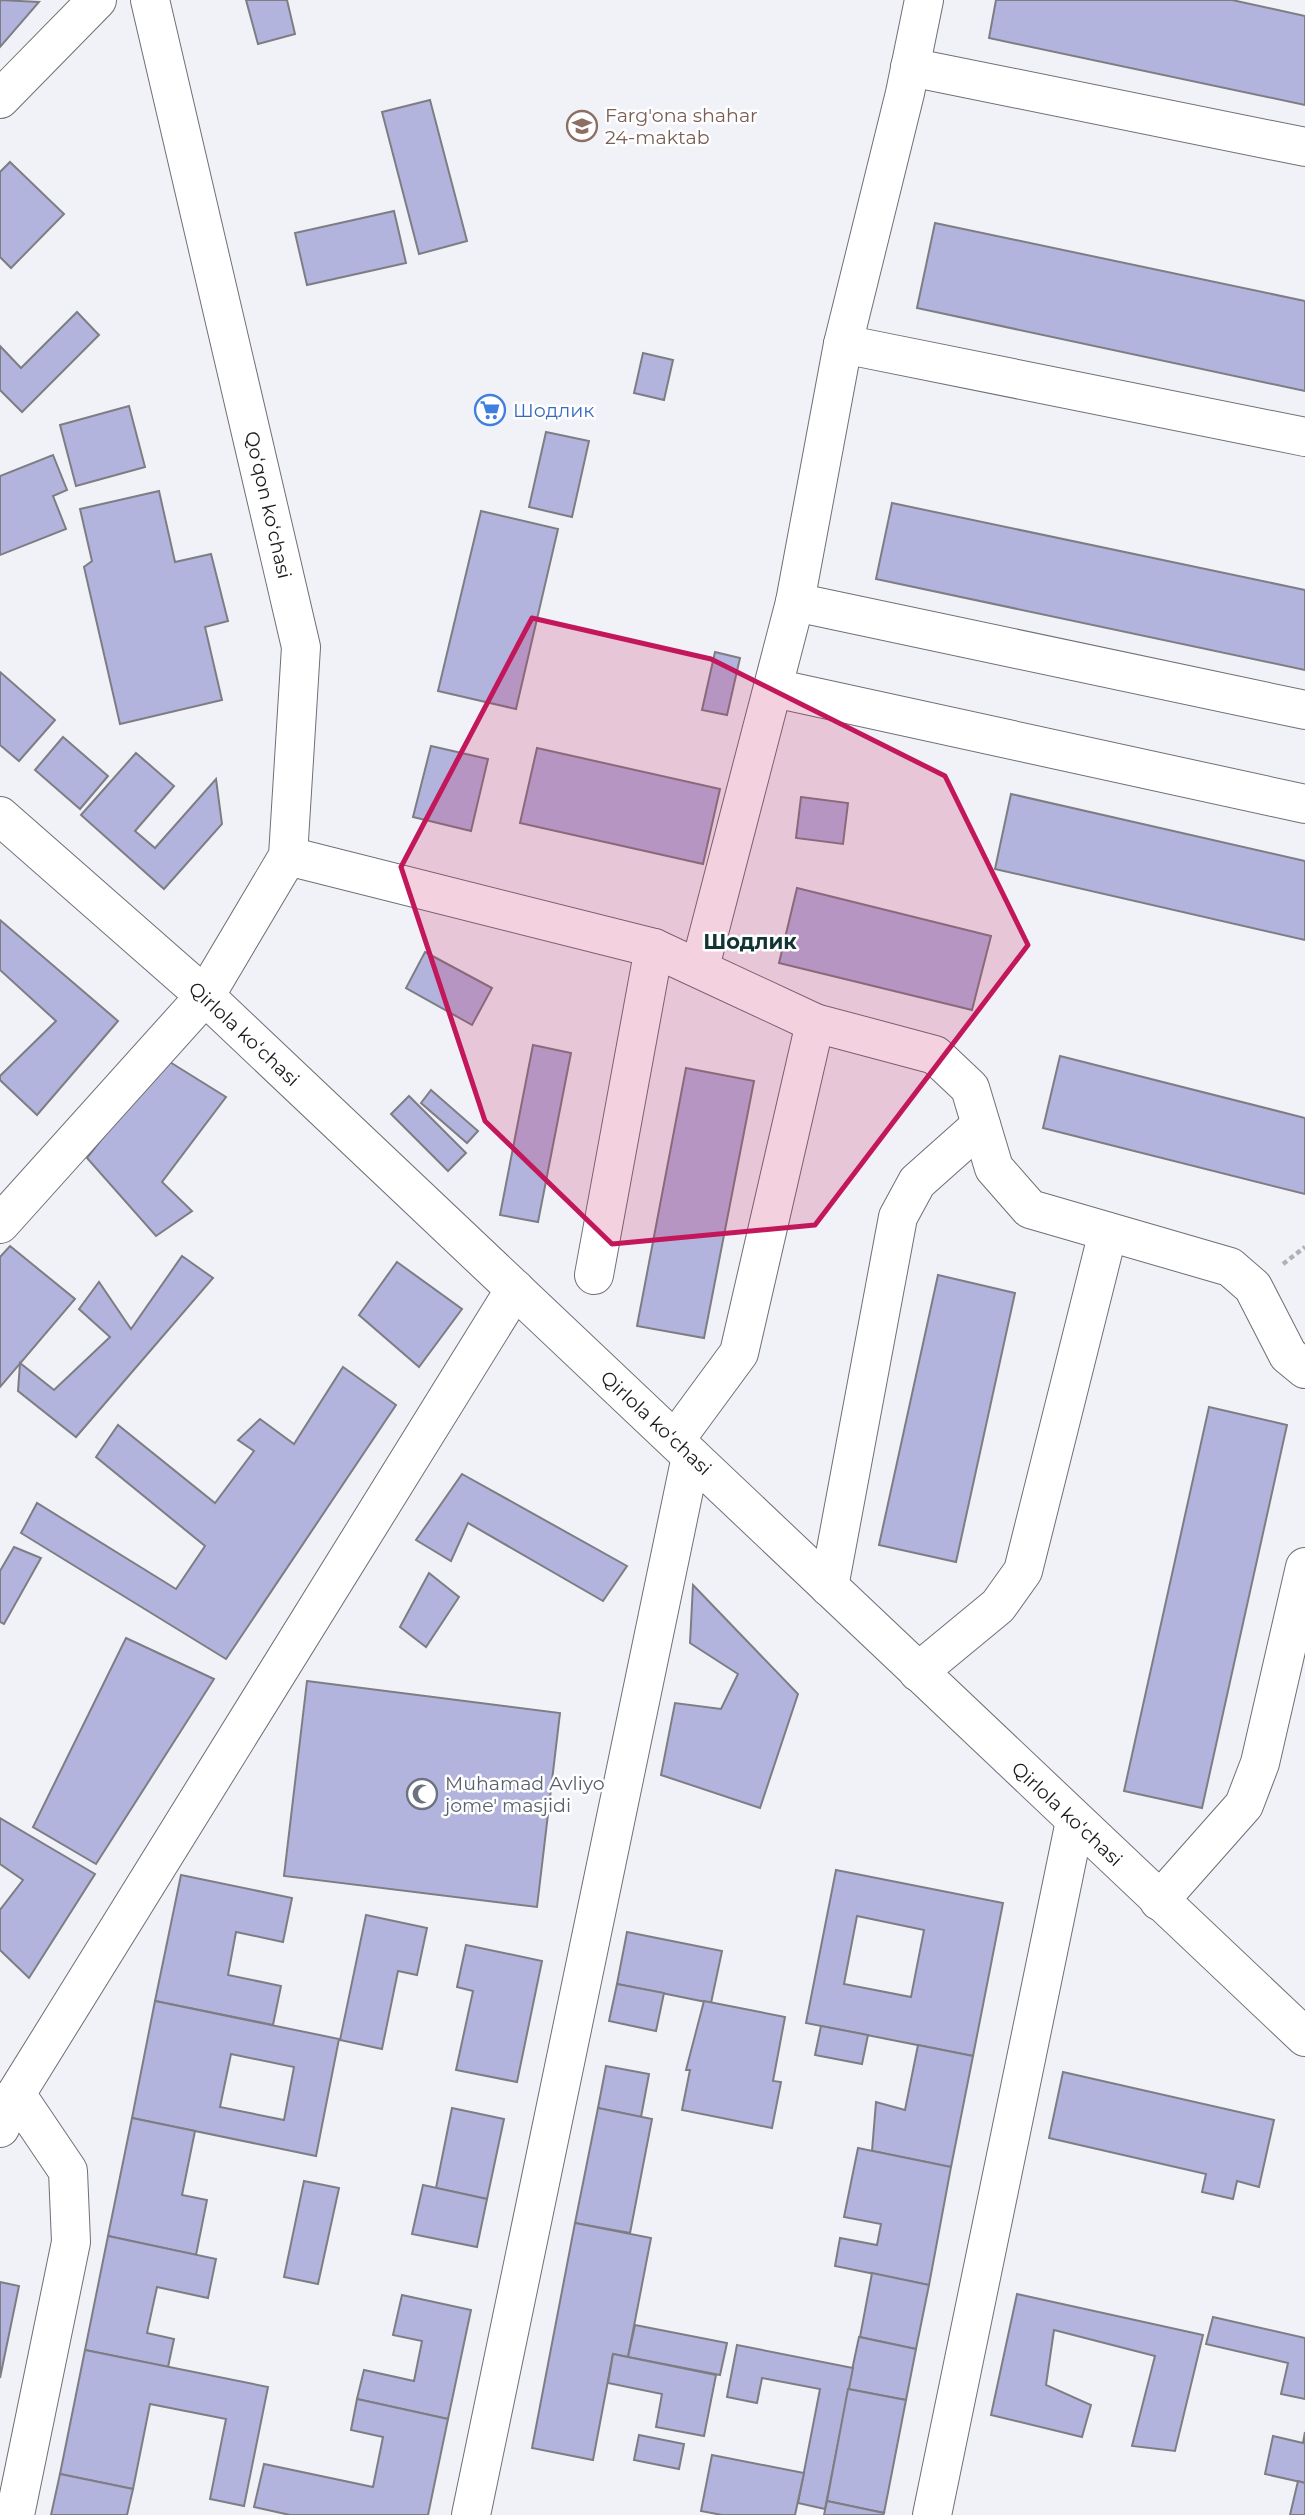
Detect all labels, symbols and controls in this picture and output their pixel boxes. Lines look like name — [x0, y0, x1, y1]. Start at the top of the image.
place label: Farg'ona shahar 24-maktab — [605, 104, 758, 149]
school or university icon: Farg'ona shahar 24-maktab — [565, 109, 599, 143]
supermarket icon: Шодлик — [473, 393, 507, 427]
place label: Шодлик — [513, 399, 594, 422]
street label: Qoʻqon koʻchasi — [240, 429, 296, 581]
district label: Шодлик — [703, 929, 797, 954]
street label: Qirlola koʻchasi — [184, 977, 304, 1091]
street label: Qirlola koʻchasi — [596, 1366, 716, 1480]
street label: Qirlola koʻchasi — [1007, 1757, 1127, 1871]
place label: Muhamad Avliyo jome' masjidi — [443, 1772, 605, 1817]
mosque icon: Muhamad Avliyo jome' masjidi — [405, 1777, 439, 1811]

